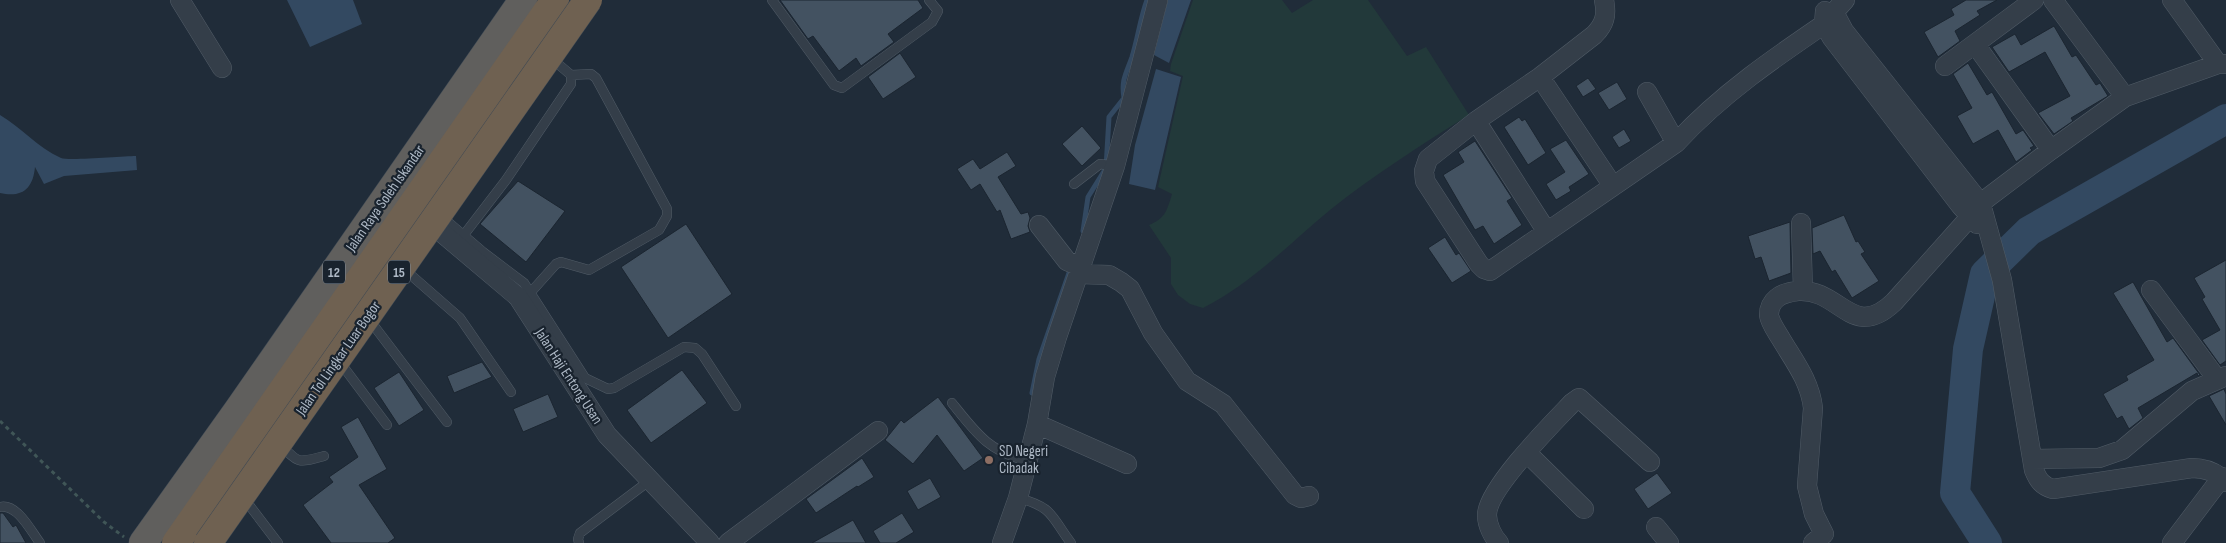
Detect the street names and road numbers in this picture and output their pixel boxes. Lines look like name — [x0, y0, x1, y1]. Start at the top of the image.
street label: Jalan Raya Soleh Iskandar — [341, 141, 430, 256]
road number: 12 — [323, 260, 345, 284]
road number: 15 — [388, 260, 410, 284]
street label: Jalan Tol Lingkar Luar Bogor — [291, 297, 385, 420]
street label: Jalan Haji Entong Usan — [530, 324, 607, 428]

